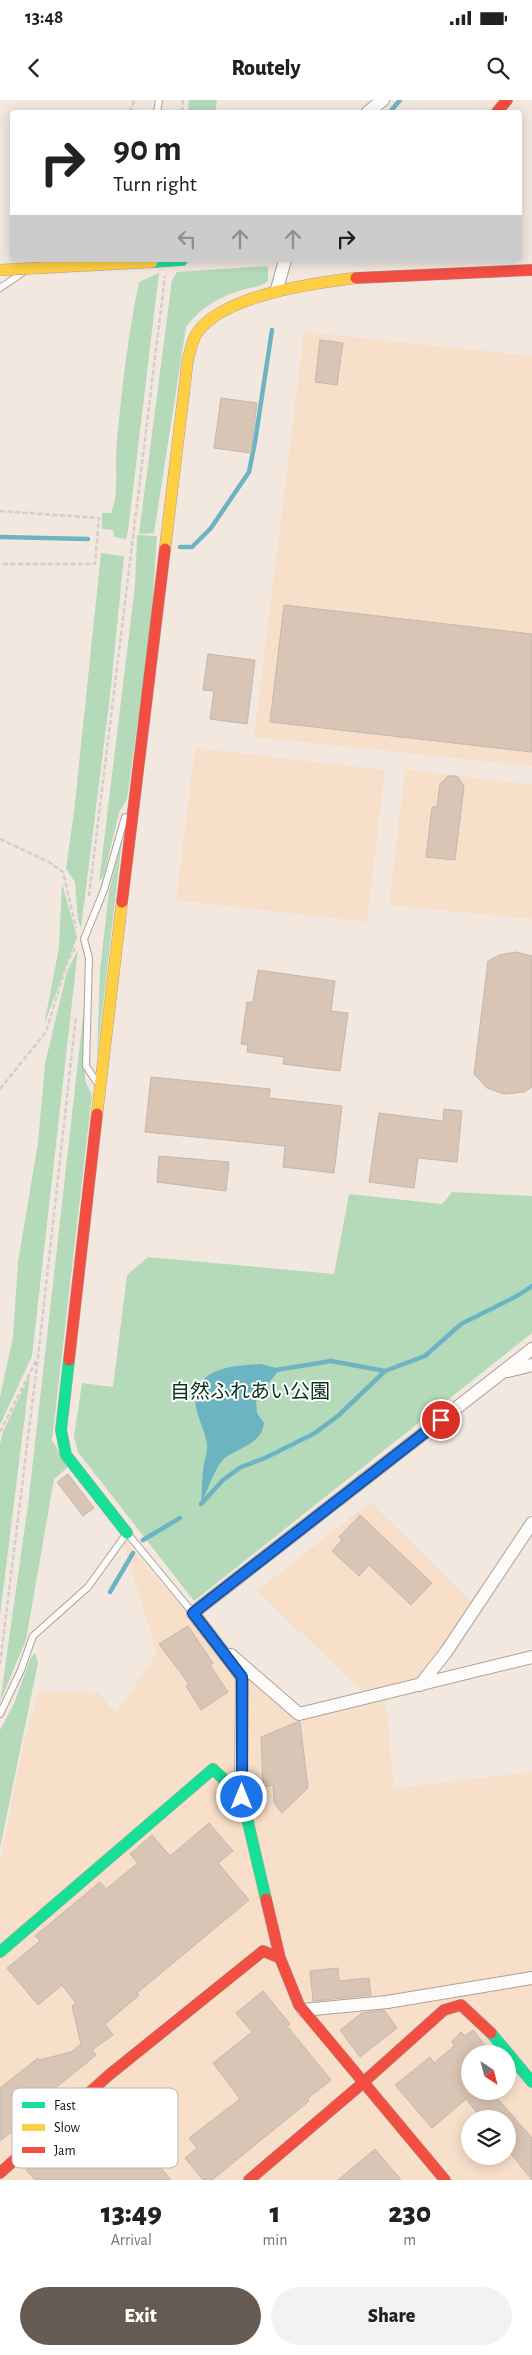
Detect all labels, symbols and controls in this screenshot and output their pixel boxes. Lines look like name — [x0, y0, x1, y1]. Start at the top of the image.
text: 13:48 — [25, 8, 63, 27]
icon: back — [20, 54, 48, 82]
icon: search — [484, 54, 512, 82]
text: Routely — [231, 57, 301, 79]
icon: right — [30, 130, 95, 195]
text: 90 m — [113, 132, 182, 167]
text: Turn right — [113, 173, 197, 195]
icon: left — [173, 225, 201, 253]
icon: ahead — [226, 225, 254, 253]
icon: ahead — [279, 225, 307, 253]
icon: right — [332, 225, 360, 253]
park label: 自然ふれあい公園 — [170, 1381, 330, 1402]
pin — [420, 1399, 462, 1441]
icon: arrive — [427, 1406, 455, 1434]
position arrow — [215, 1770, 267, 1822]
north arrow — [461, 2045, 516, 2100]
map controls — [461, 2045, 516, 2165]
legend — [12, 2088, 178, 2168]
text: Fast — [54, 2099, 76, 2113]
button: layers — [461, 2110, 516, 2165]
text: Slow — [54, 2121, 81, 2135]
text: Jam — [54, 2144, 76, 2158]
text: 13:49 — [101, 2198, 162, 2228]
text: 1 — [269, 2198, 281, 2228]
text: 230 — [388, 2198, 431, 2228]
text: Arrival — [111, 2232, 152, 2248]
text: min — [263, 2232, 287, 2248]
text: m — [403, 2232, 416, 2248]
button: Exit — [20, 2287, 261, 2345]
button: Share — [271, 2287, 512, 2345]

